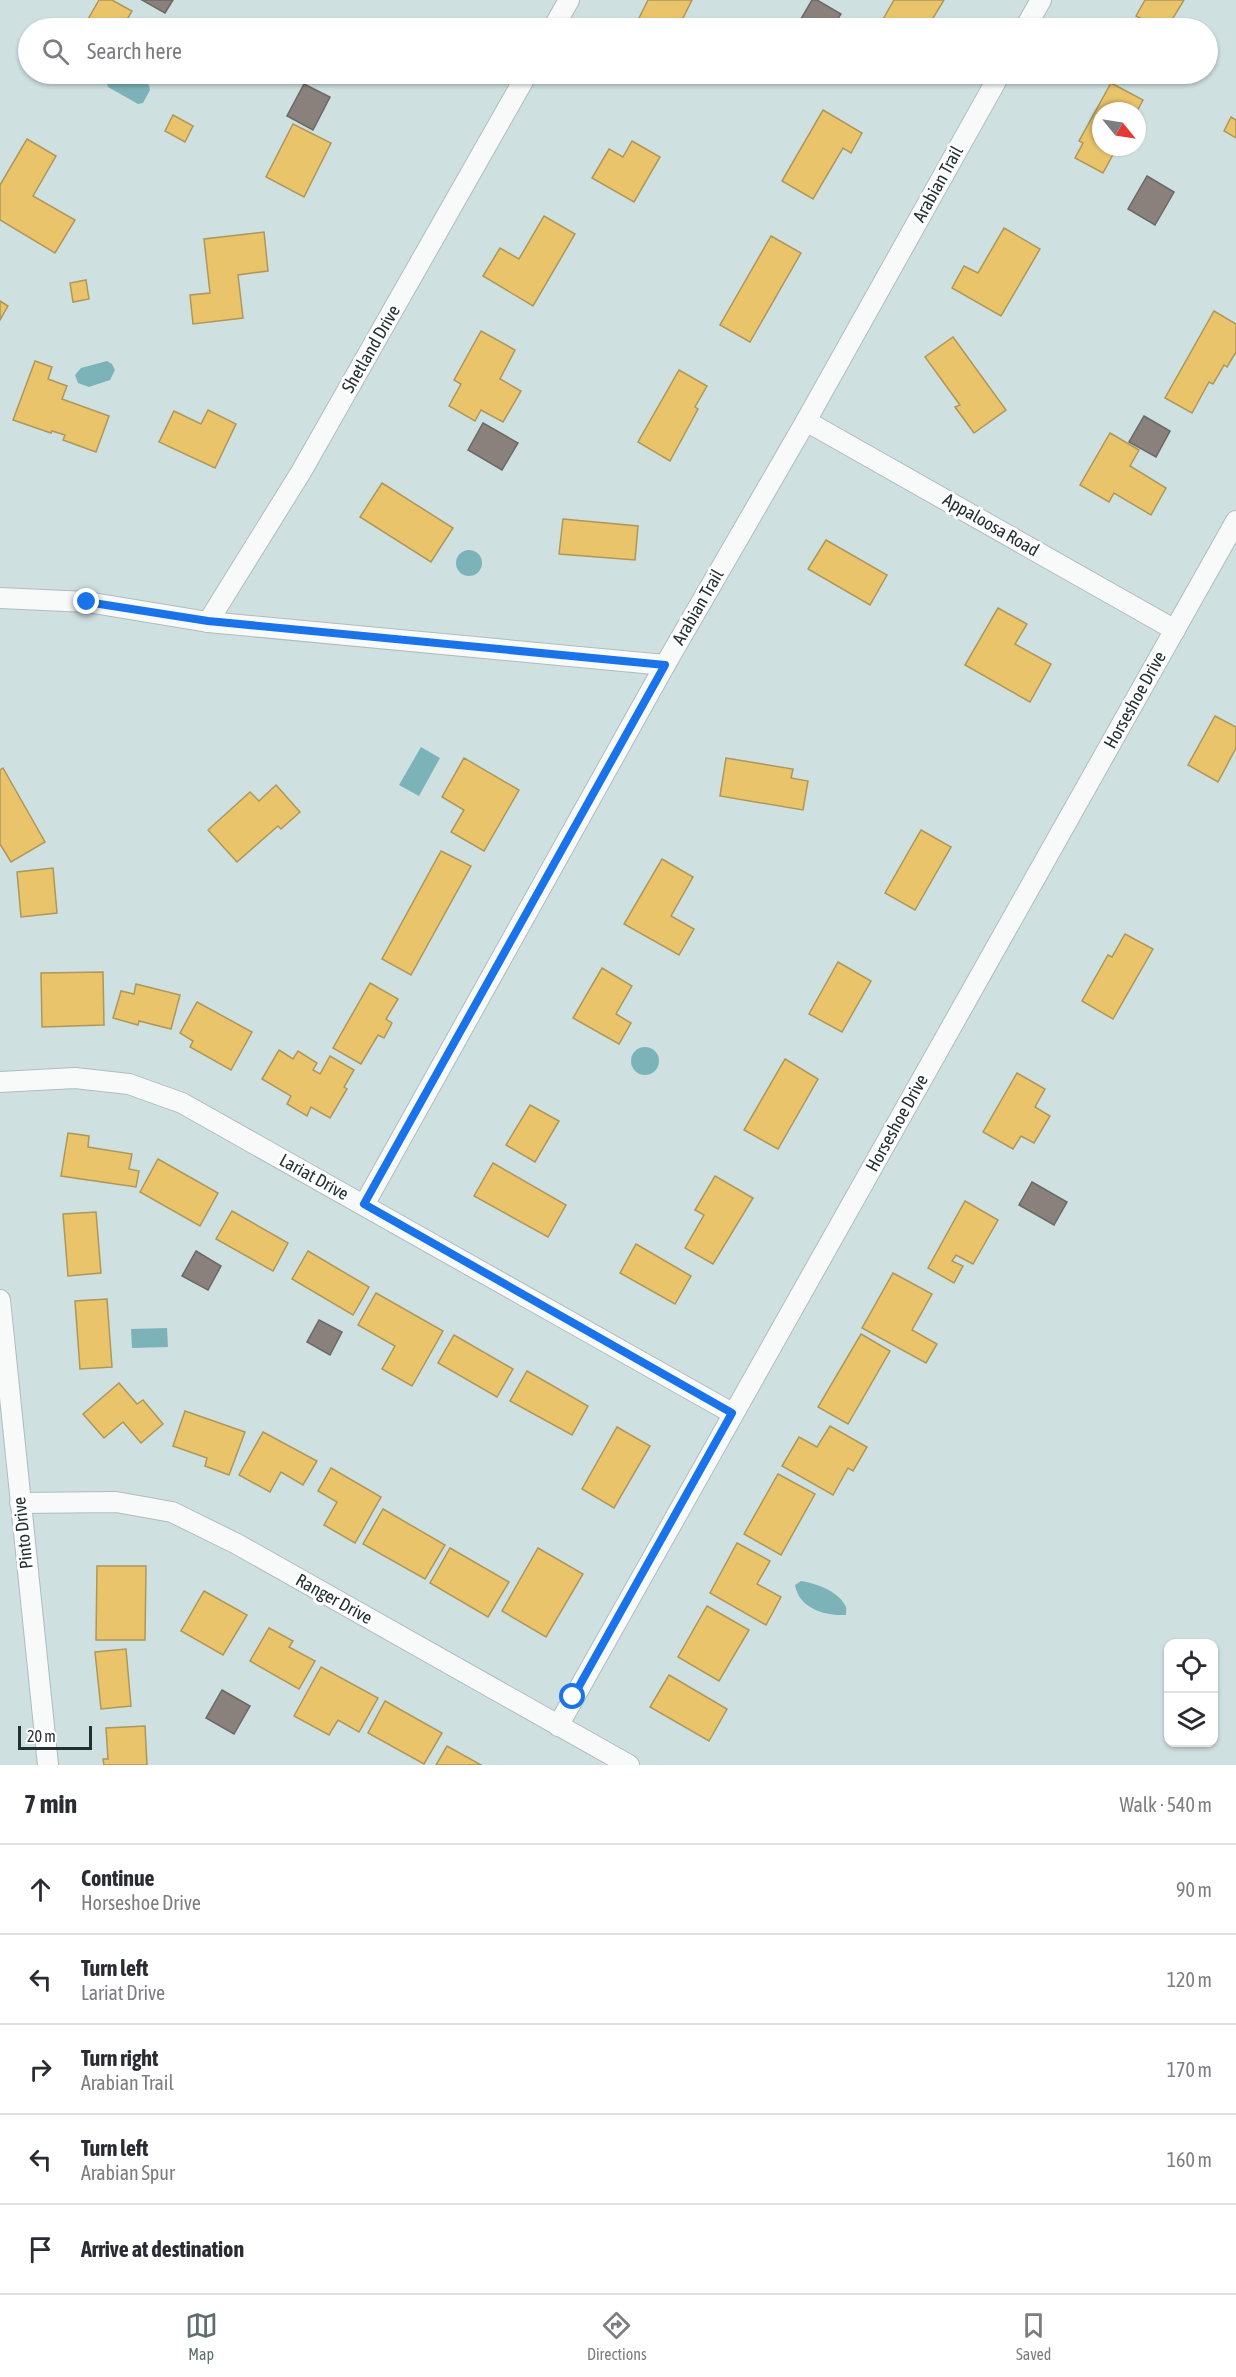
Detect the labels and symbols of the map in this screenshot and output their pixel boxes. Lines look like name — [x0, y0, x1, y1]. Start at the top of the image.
north arrow — [1092, 102, 1146, 156]
street label: Arabian Trail — [908, 142, 967, 225]
street label: Shetland Drive — [337, 301, 404, 396]
street label: Appaloosa Road — [940, 489, 1043, 560]
street label: Arabian Trail — [668, 565, 728, 648]
route end — [73, 588, 99, 614]
street label: Horseshoe Drive — [1099, 647, 1170, 752]
street label: Horseshoe Drive — [861, 1070, 932, 1175]
street label: Lariat Drive — [276, 1149, 352, 1204]
street label: Pinto Drive — [8, 1496, 37, 1570]
street label: Ranger Drive — [292, 1569, 376, 1628]
route start — [559, 1683, 585, 1709]
scale bar — [18, 1723, 92, 1750]

